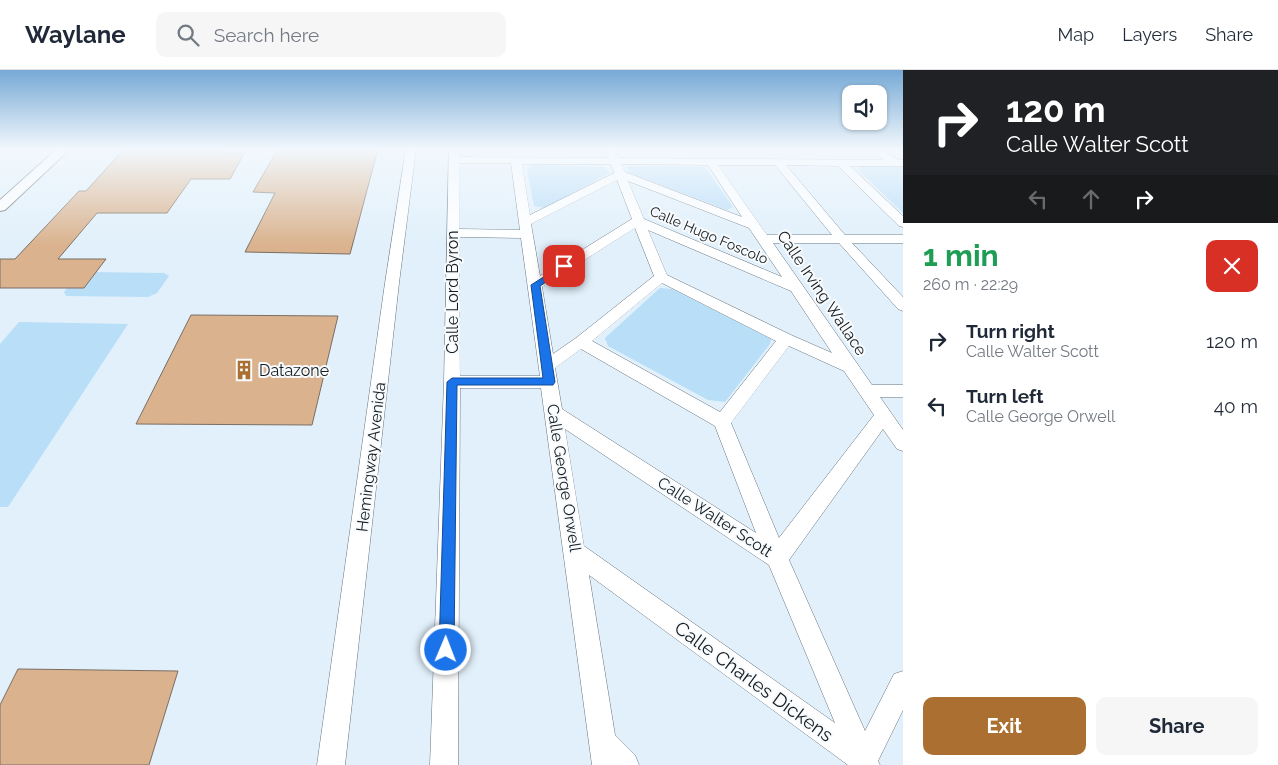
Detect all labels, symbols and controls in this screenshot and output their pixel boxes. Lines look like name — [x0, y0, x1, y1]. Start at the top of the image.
search box — [156, 12, 506, 57]
text: Waylane — [25, 20, 126, 49]
icon: search — [174, 21, 202, 49]
text: Search here — [214, 24, 319, 46]
text: Map — [1058, 24, 1094, 45]
text: Layers — [1122, 24, 1177, 45]
text: Share — [1205, 24, 1253, 45]
map controls — [842, 85, 887, 130]
button: sound — [842, 85, 887, 130]
text: 120 m — [1006, 89, 1106, 130]
icon: right — [923, 90, 988, 155]
text: Calle Walter Scott — [1006, 131, 1189, 157]
icon: left — [1024, 185, 1052, 213]
icon: ahead — [1077, 185, 1105, 213]
icon: right — [1130, 185, 1158, 213]
street label: Calle Hugo Foscolo — [648, 203, 770, 267]
street label: Calle Irving Wallace — [773, 227, 871, 359]
street label: Calle Lord Byron — [443, 230, 462, 354]
text: 1 min — [923, 238, 999, 273]
button: close — [1206, 240, 1258, 292]
pin — [543, 245, 585, 287]
icon: arrive — [550, 252, 578, 280]
text: 260 m · 22:29 — [923, 275, 1018, 294]
text: Turn right — [966, 320, 1055, 342]
icon: right — [923, 327, 951, 355]
text: 120 m — [1206, 330, 1258, 352]
text: Calle Walter Scott — [966, 342, 1099, 361]
building icon: Datazone — [233, 359, 255, 381]
place label: Datazone — [259, 361, 329, 380]
street label: Hemingway Avenida — [352, 381, 390, 533]
text: Turn left — [966, 385, 1043, 407]
icon: left — [923, 392, 951, 420]
text: 40 m — [1214, 395, 1258, 417]
street label: Calle George Orwell — [543, 403, 585, 554]
text: Calle George Orwell — [966, 407, 1115, 426]
street label: Calle Walter Scott — [654, 473, 776, 561]
street label: Calle Charles Dickens — [671, 616, 837, 746]
position arrow — [419, 623, 471, 675]
button: Exit — [923, 697, 1086, 755]
button: Share — [1096, 697, 1258, 755]

